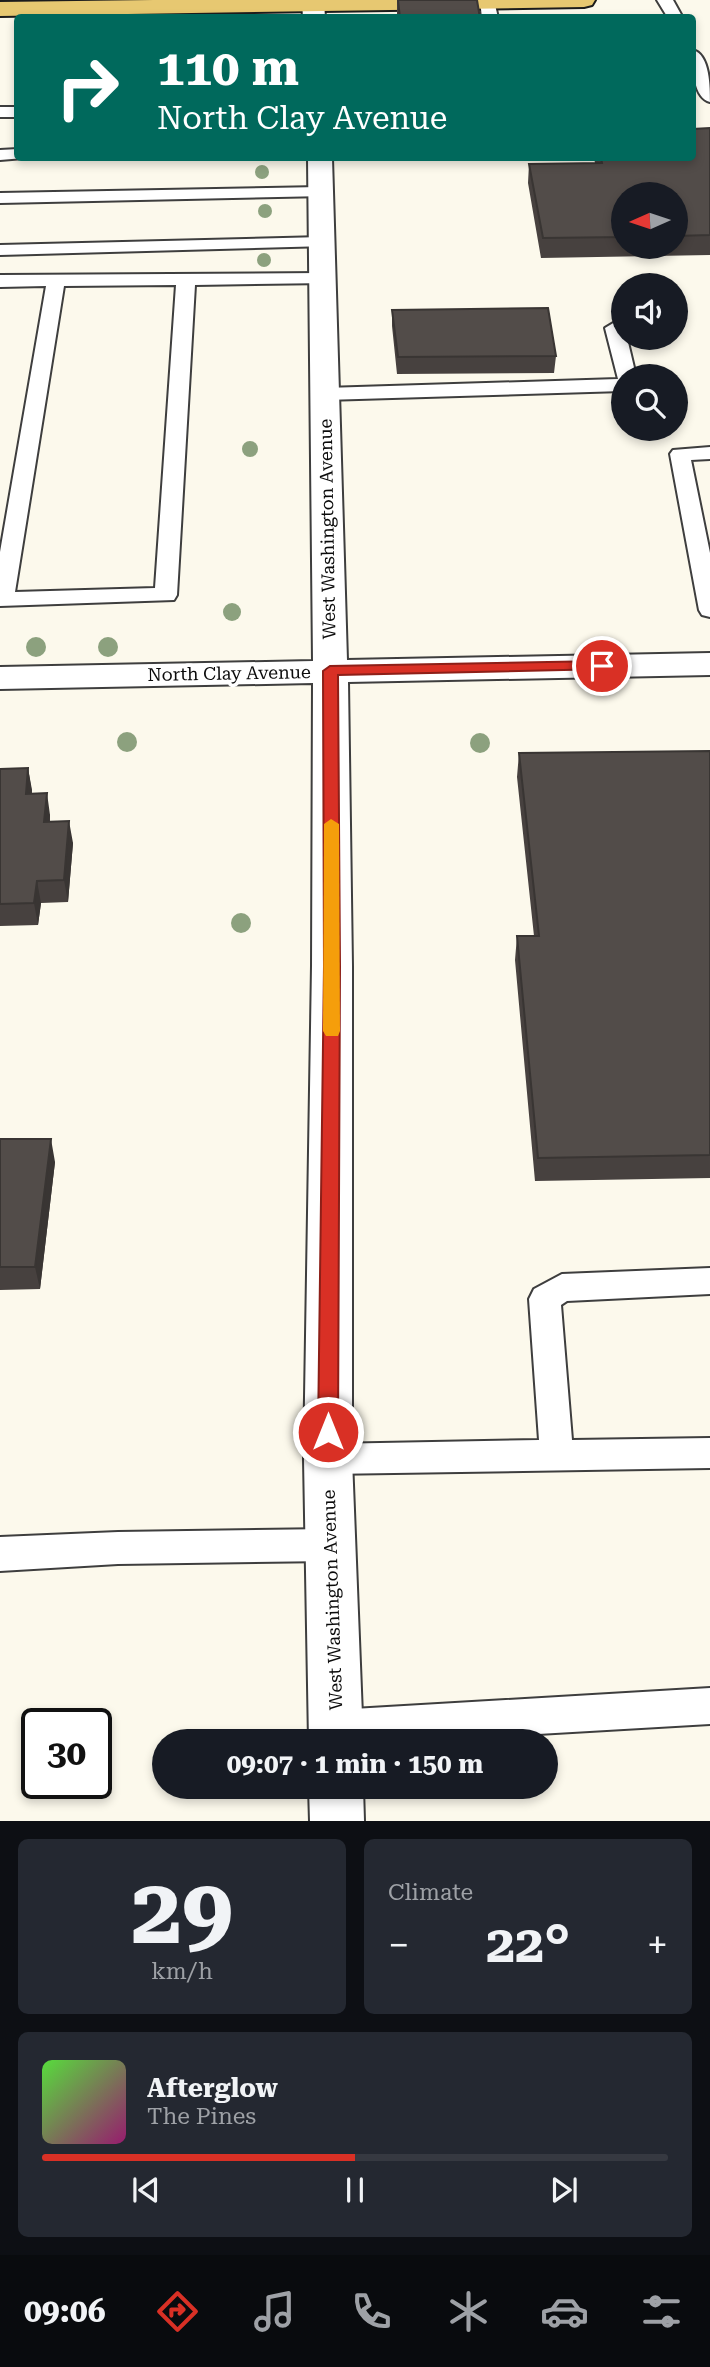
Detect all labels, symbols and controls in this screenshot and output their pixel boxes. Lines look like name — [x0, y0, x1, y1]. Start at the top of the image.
text: 110 m — [157, 40, 299, 97]
icon: right — [42, 42, 133, 133]
text: North Clay Avenue — [157, 99, 447, 137]
north arrow — [611, 182, 688, 259]
map controls — [611, 182, 688, 441]
button: sound — [611, 273, 688, 350]
button: search — [611, 364, 688, 441]
street label: West Washington Avenue — [315, 418, 339, 640]
pin — [572, 636, 632, 696]
icon: arrive — [583, 647, 621, 685]
street label: North Clay Avenue — [147, 661, 311, 685]
position arrow — [291, 1395, 365, 1469]
street label: West Washington Avenue — [318, 1489, 346, 1711]
speed limit sign: 30 — [21, 1708, 112, 1799]
text: 09:07 · 1 min · 150 m — [227, 1749, 483, 1779]
text: 29 — [131, 1859, 233, 1965]
text: Climate — [388, 1879, 473, 1906]
text: 22° — [486, 1914, 570, 1975]
text: − — [388, 1923, 409, 1967]
text: + — [647, 1923, 668, 1967]
text: km/h — [151, 1958, 213, 1985]
text: Afterglow — [147, 2073, 278, 2103]
text: The Pines — [147, 2103, 256, 2130]
icon: previous — [127, 2171, 165, 2209]
icon: pause — [336, 2171, 374, 2209]
icon: next — [545, 2171, 583, 2209]
icon: directions — [153, 2287, 202, 2336]
icon: music — [250, 2287, 299, 2336]
icon: phone — [347, 2287, 396, 2336]
icon: climate — [444, 2287, 493, 2336]
icon: car — [540, 2287, 589, 2336]
icon: filters — [637, 2287, 686, 2336]
text: 09:06 — [24, 2292, 106, 2330]

